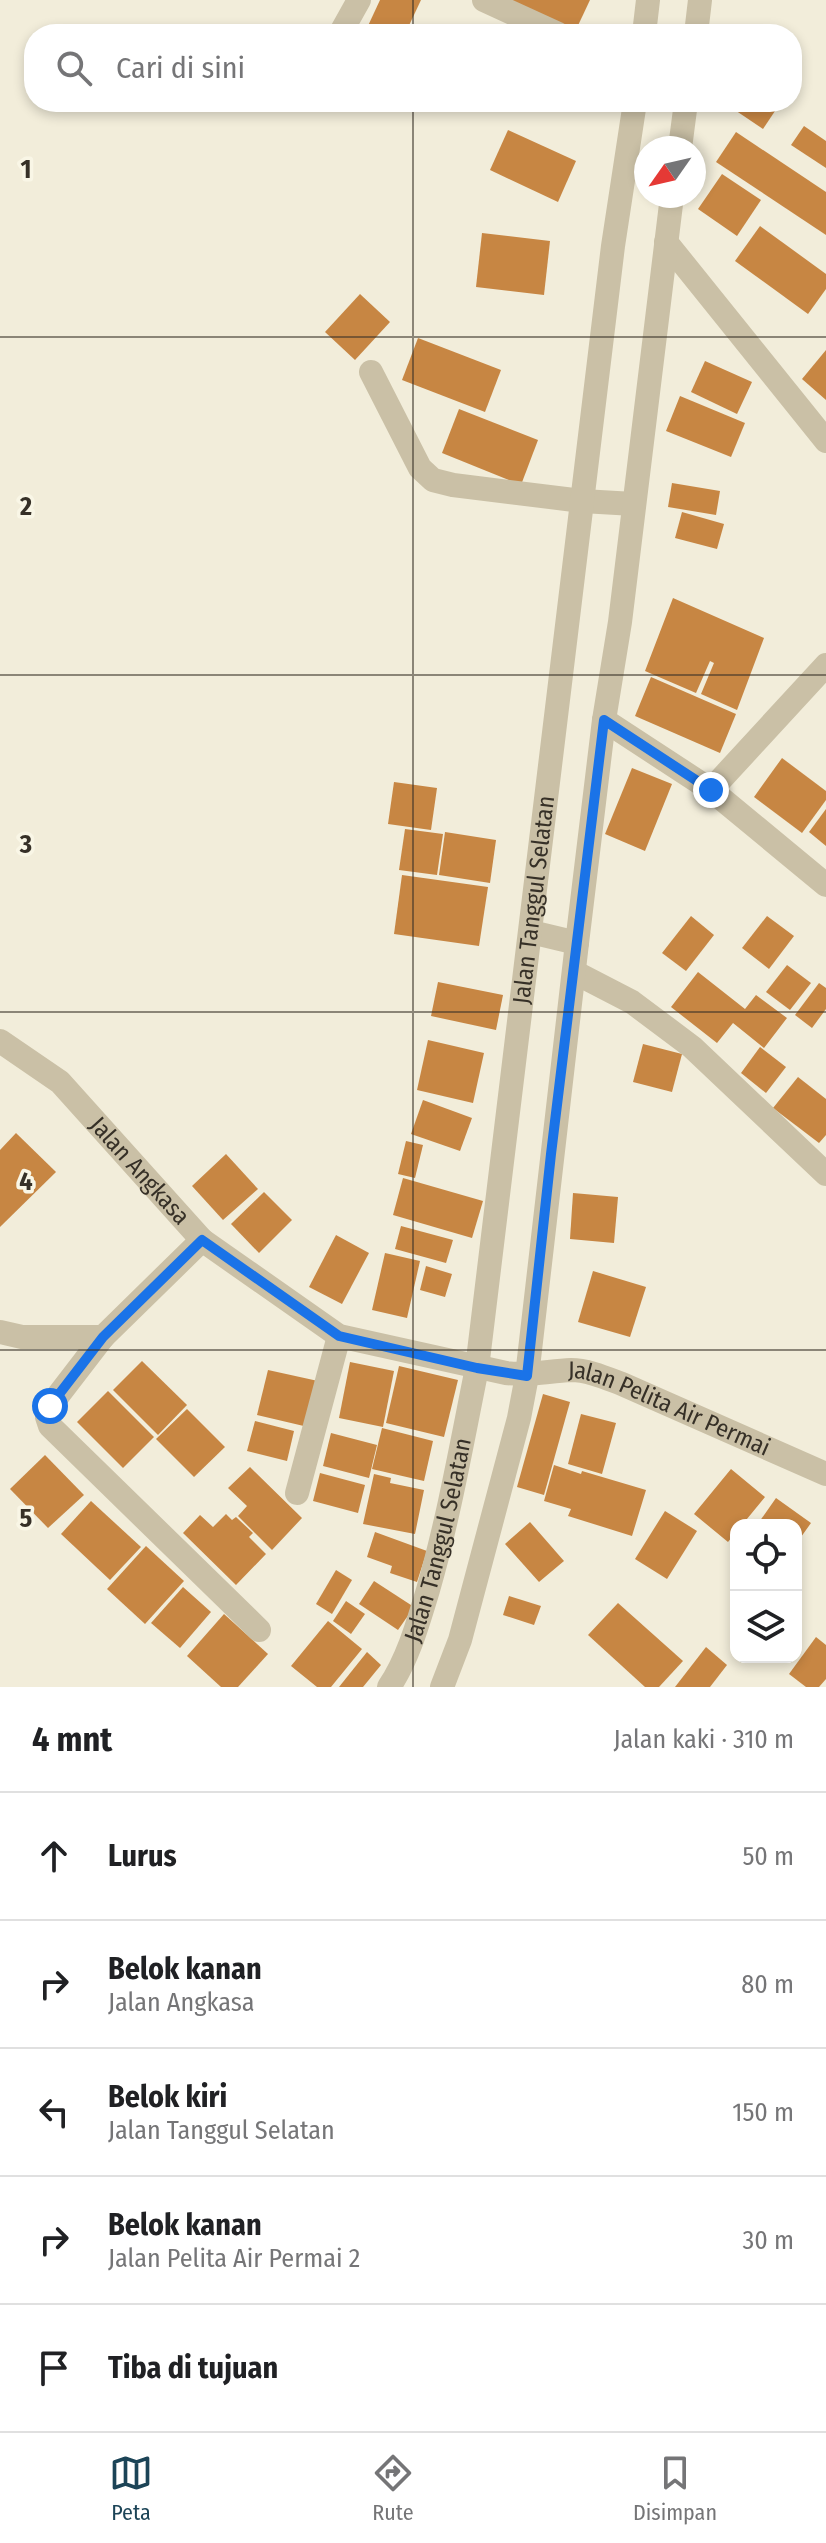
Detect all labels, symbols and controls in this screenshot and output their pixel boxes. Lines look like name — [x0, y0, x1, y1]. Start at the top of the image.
search box — [24, 24, 802, 112]
icon: search — [52, 46, 96, 90]
text: Cari di sini — [116, 50, 245, 86]
north arrow — [634, 136, 706, 208]
text: 1 — [21, 154, 32, 185]
text: 2 — [19, 491, 32, 522]
route end — [693, 772, 729, 808]
street label: Jalan Tanggul Selatan — [507, 794, 560, 1005]
text: 3 — [19, 829, 32, 860]
street label: Jalan Angkasa — [84, 1111, 195, 1230]
text: 4 — [19, 1166, 33, 1197]
street label: Jalan Pelita Air Permai — [568, 1356, 775, 1462]
route start — [32, 1388, 68, 1424]
street label: Jalan Tanggul Selatan — [398, 1435, 477, 1646]
text: 5 — [20, 1503, 33, 1534]
map controls — [730, 1519, 802, 1663]
button: locate — [730, 1519, 802, 1591]
button: layers — [730, 1591, 802, 1663]
text: 4 mnt — [32, 1719, 112, 1760]
text: Jalan kaki · 310 m — [613, 1724, 794, 1755]
icon: ahead — [32, 1834, 76, 1878]
text: Lurus — [108, 1838, 177, 1874]
text: 50 m — [742, 1841, 794, 1872]
text: Belok kanan — [108, 1951, 262, 1987]
icon: right — [32, 1962, 76, 2006]
text: 80 m — [741, 1969, 794, 2000]
text: Jalan Angkasa — [108, 1987, 254, 2018]
text: Belok kiri — [108, 2079, 227, 2115]
icon: left — [32, 2090, 76, 2134]
text: 150 m — [732, 2097, 794, 2128]
text: Jalan Tanggul Selatan — [108, 2115, 335, 2146]
text: Belok kanan — [108, 2207, 262, 2243]
icon: right — [32, 2218, 76, 2262]
text: 30 m — [743, 2225, 794, 2256]
text: Jalan Pelita Air Permai 2 — [108, 2243, 360, 2274]
icon: arrive — [32, 2346, 76, 2390]
text: Tiba di tujuan — [108, 2350, 278, 2386]
tab: Peta — [109, 2451, 153, 2526]
tab: Rute — [371, 2451, 415, 2526]
tab: Disimpan — [633, 2451, 717, 2526]

